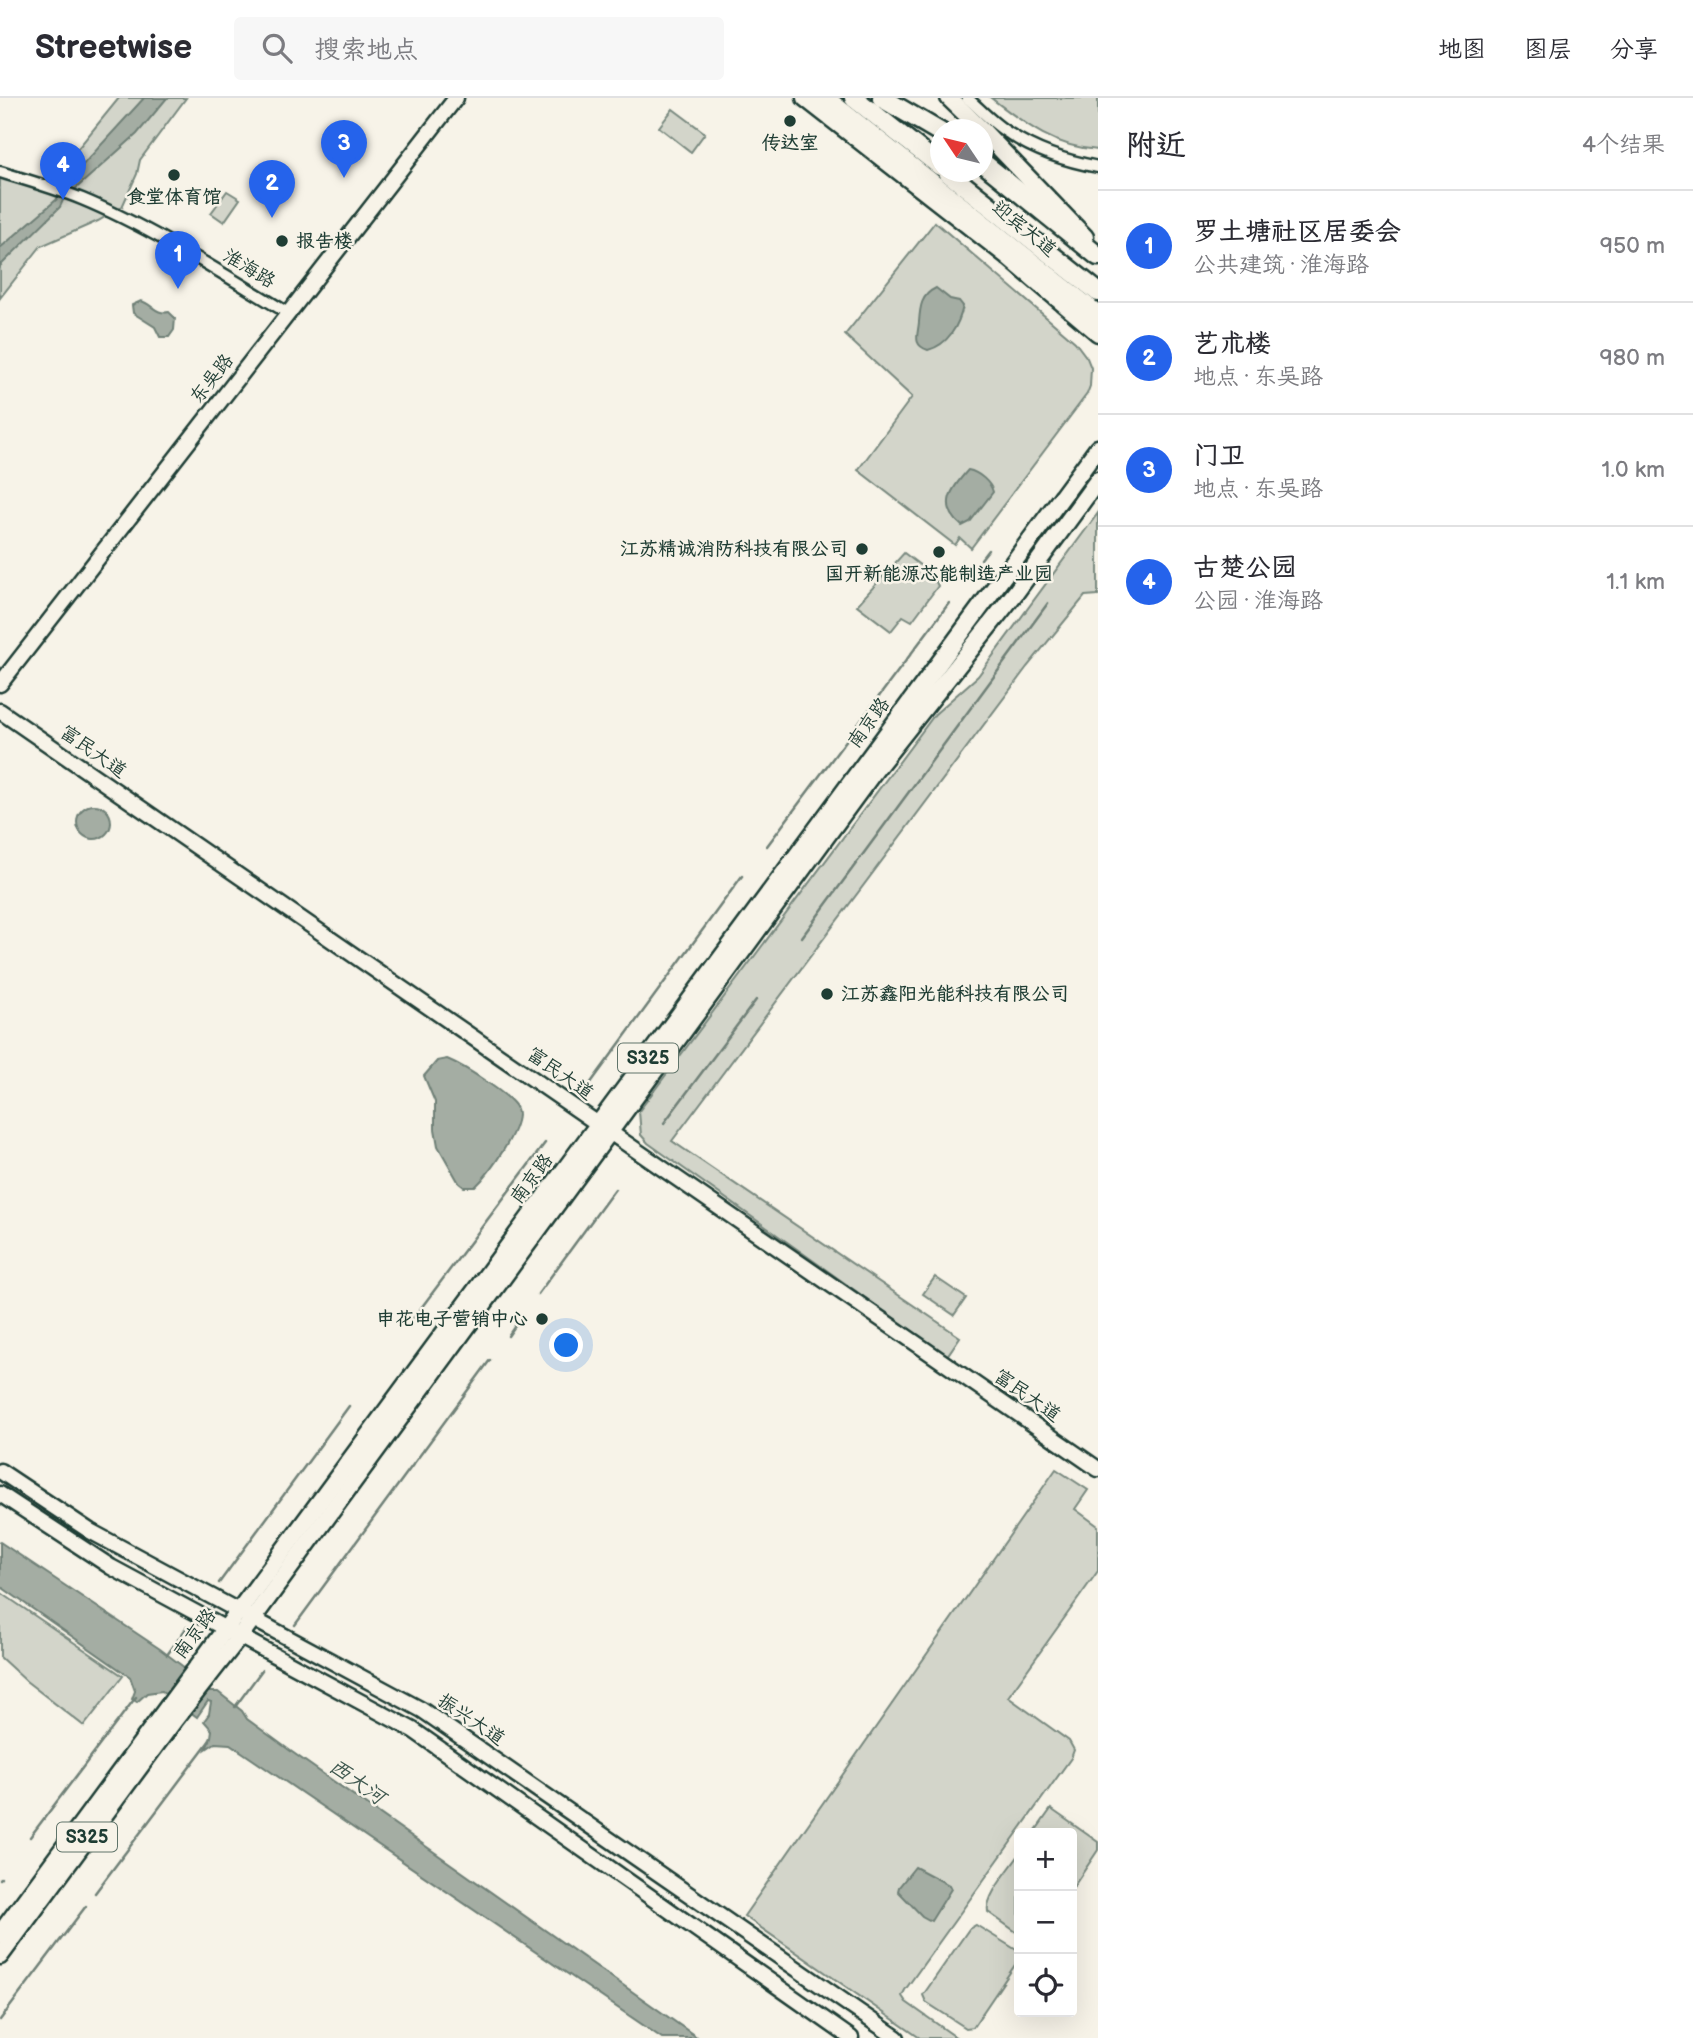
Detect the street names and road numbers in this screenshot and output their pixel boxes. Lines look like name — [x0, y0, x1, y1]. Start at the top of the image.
street label: 迎宾大道 — [987, 196, 1061, 262]
street label: 淮海路 — [219, 244, 279, 294]
street label: 东吴路 — [185, 349, 239, 409]
street label: 南京路 — [843, 693, 895, 753]
street label: 富民大道 — [55, 721, 131, 783]
street label: 富民大道 — [522, 1043, 598, 1105]
road number: S325 — [618, 1043, 678, 1072]
street label: 南京路 — [506, 1149, 558, 1209]
street label: 富民大道 — [989, 1365, 1065, 1427]
street label: 南京路 — [169, 1604, 221, 1664]
street label: 振兴大道 — [433, 1689, 509, 1751]
road number: S325 — [57, 1822, 117, 1852]

